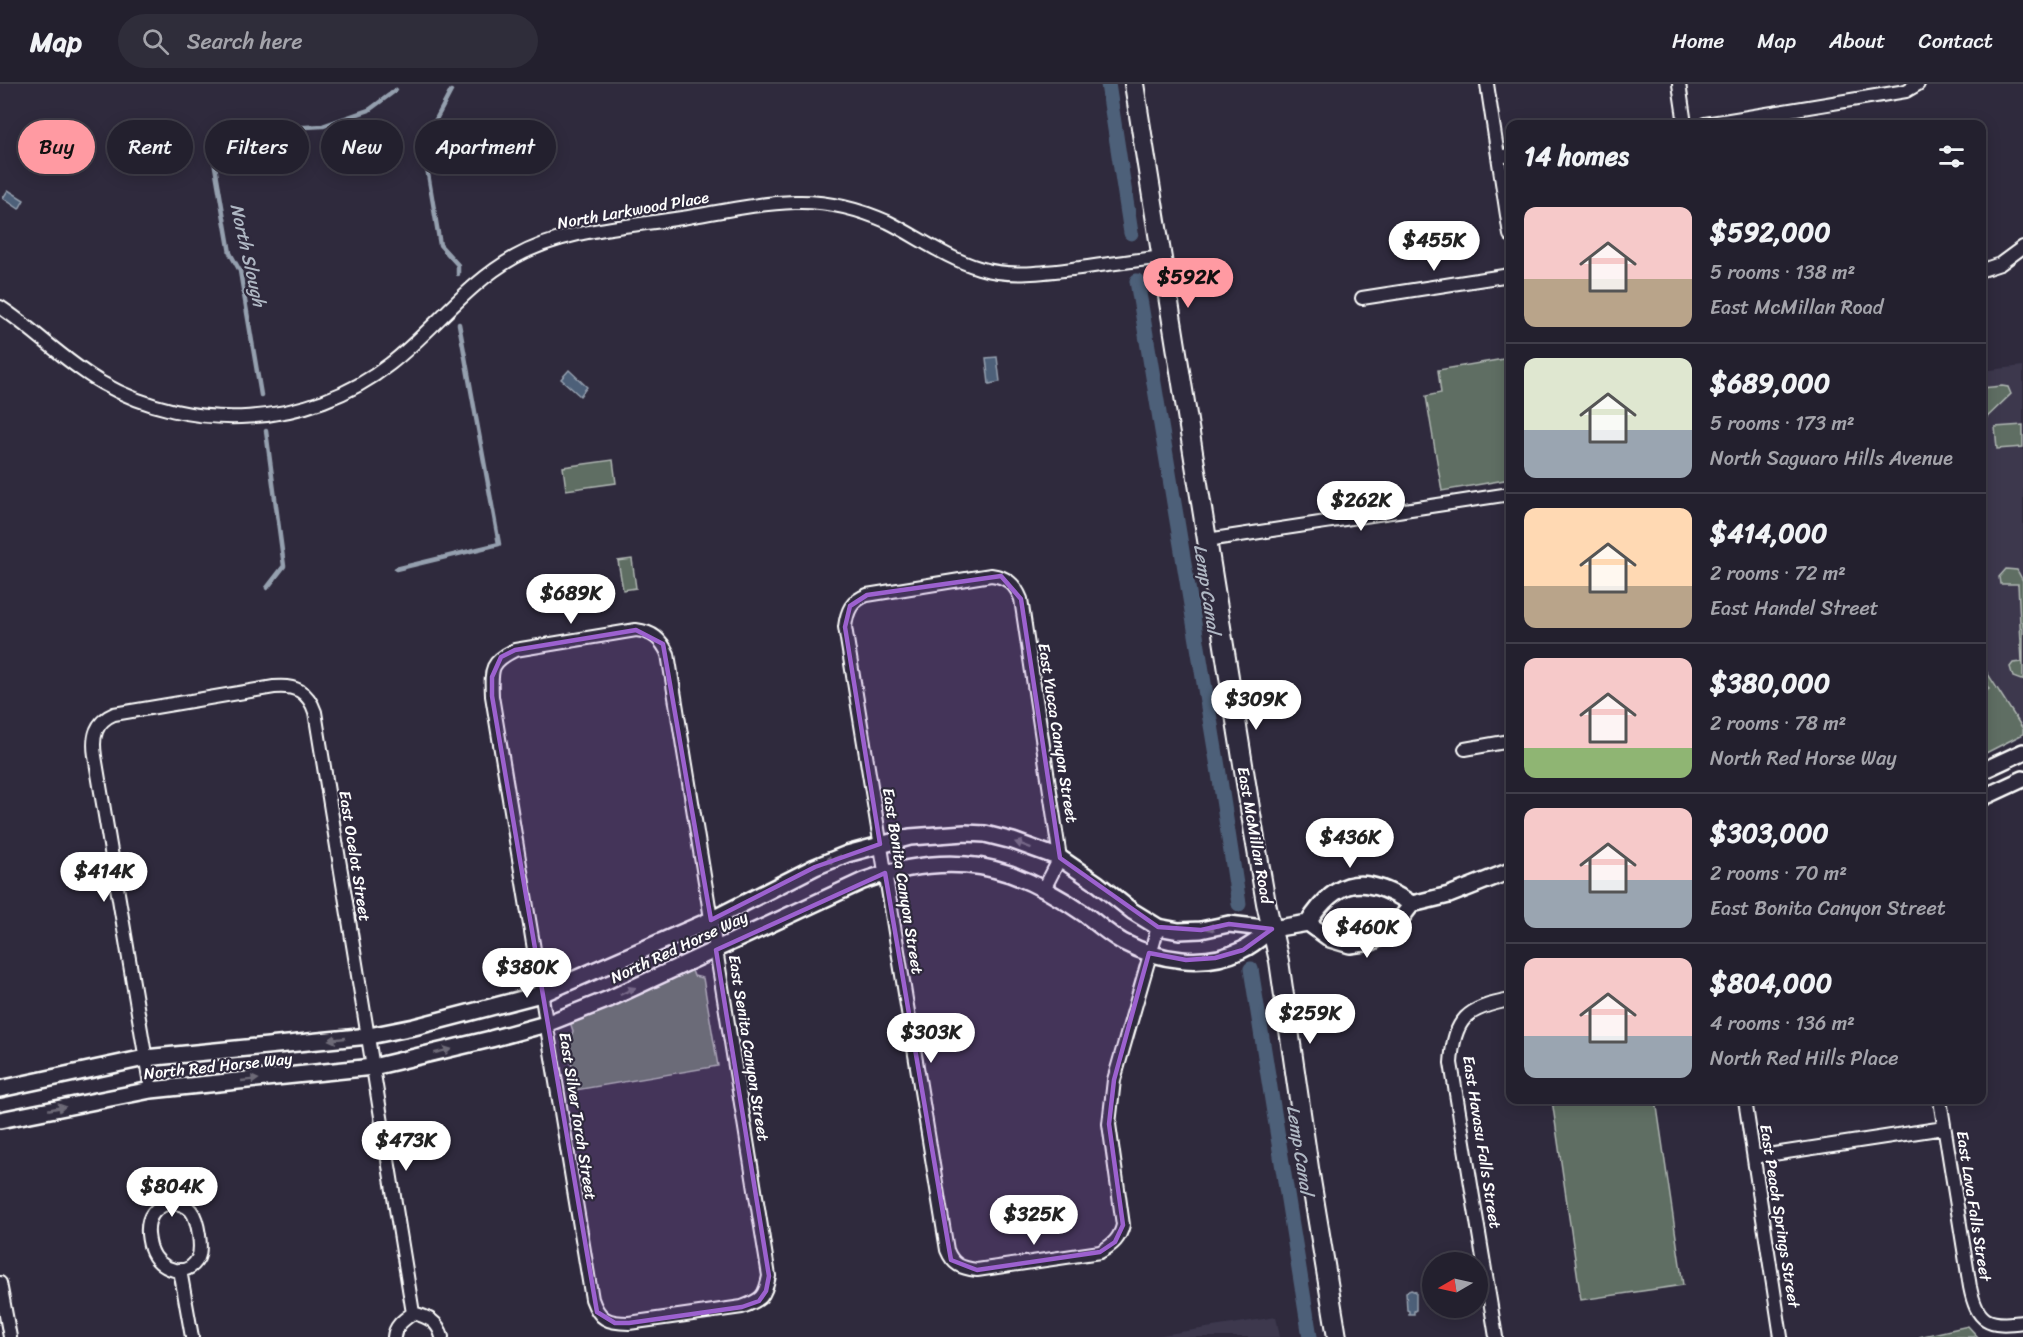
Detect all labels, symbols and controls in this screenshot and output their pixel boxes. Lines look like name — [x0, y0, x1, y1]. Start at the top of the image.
search box — [118, 14, 538, 68]
text: Map — [30, 17, 82, 66]
text: Search here — [187, 22, 303, 61]
text: Home — [1672, 22, 1724, 60]
text: Map — [1757, 22, 1796, 60]
text: About — [1829, 22, 1886, 60]
text: Contact — [1919, 22, 1993, 60]
icon: search — [139, 25, 172, 58]
chip: Buy — [18, 120, 95, 174]
chip: Rent — [107, 120, 193, 174]
chip: Filters — [205, 120, 309, 174]
chip: New — [321, 120, 403, 174]
chip: Apartment — [415, 120, 556, 174]
text: 14 homes — [1524, 133, 1629, 179]
icon: filters — [1935, 140, 1968, 173]
street label: North Larkwood Place — [555, 182, 711, 238]
water label: North Slough — [221, 200, 276, 311]
text: $592,000 — [1710, 209, 1831, 255]
pin: $455K — [1392, 221, 1476, 272]
text: $455K — [1403, 223, 1465, 258]
icon: home — [1572, 231, 1644, 303]
text: 5 rooms · 138 m² — [1710, 255, 1855, 290]
pin: $592K — [1146, 258, 1230, 309]
text: $592K — [1157, 260, 1219, 295]
text: East McMillan Road — [1710, 290, 1883, 325]
text: $689,000 — [1710, 360, 1830, 406]
icon: home — [1572, 382, 1644, 454]
text: 5 rooms · 173 m² — [1710, 406, 1855, 441]
text: North Saguaro Hills Avenue — [1710, 441, 1953, 476]
pin: $262K — [1319, 481, 1403, 532]
text: $262K — [1331, 483, 1391, 518]
text: $414,000 — [1710, 510, 1827, 556]
icon: home — [1572, 532, 1644, 604]
water label: Lemp Canal — [1184, 542, 1230, 640]
text: 2 rooms · 72 m² — [1710, 556, 1846, 591]
pin: $689K — [529, 574, 613, 625]
text: $689K — [540, 576, 602, 611]
text: East Handel Street — [1710, 591, 1879, 626]
street label: East Yucca Canyon Street — [1029, 641, 1087, 825]
text: $380,000 — [1710, 660, 1830, 706]
pin: $309K — [1214, 680, 1298, 731]
text: $309K — [1225, 682, 1287, 717]
icon: home — [1572, 682, 1644, 754]
text: 2 rooms · 78 m² — [1710, 706, 1846, 741]
text: North Red Horse Way — [1710, 741, 1897, 776]
street label: East McMillan Road — [1229, 764, 1282, 907]
street label: East Bonita Canyon Street — [874, 786, 932, 976]
street label: East Ocelot Street — [330, 788, 380, 924]
text: $303,000 — [1710, 810, 1829, 856]
pin: $436K — [1308, 818, 1392, 869]
text: $436K — [1320, 820, 1380, 855]
icon: home — [1572, 832, 1644, 904]
one-way arrow — [1014, 840, 1032, 850]
pin: $414K — [62, 852, 146, 903]
text: $414K — [74, 854, 134, 889]
one-way arrow — [824, 855, 842, 865]
text: 2 rooms · 70 m² — [1710, 856, 1847, 891]
text: East Bonita Canyon Street — [1710, 891, 1946, 926]
street label: North Red Horse Way — [605, 902, 753, 992]
pin: $460K — [1325, 908, 1409, 959]
text: $460K — [1336, 910, 1398, 945]
one-way arrow — [1205, 923, 1224, 932]
pin: $380K — [485, 948, 569, 999]
text: $380K — [496, 950, 558, 985]
street label: East Senita Canyon Street — [720, 953, 778, 1143]
text: $804,000 — [1710, 960, 1832, 1006]
icon: home — [1572, 982, 1644, 1054]
one-way arrow — [619, 986, 636, 995]
pin: $259K — [1268, 994, 1352, 1045]
text: $259K — [1279, 996, 1341, 1031]
text: 4 rooms · 136 m² — [1710, 1006, 1855, 1041]
pin: $303K — [889, 1013, 973, 1064]
text: $303K — [901, 1015, 961, 1050]
street label: East Silver Torch Street — [550, 1030, 606, 1202]
one-way arrow — [328, 1034, 347, 1044]
text: North Red Hills Place — [1710, 1041, 1898, 1076]
street label: North Red Horse Way — [142, 1044, 294, 1088]
one-way arrow — [433, 1046, 452, 1055]
street label: East Havasu Falls Street — [1454, 1053, 1510, 1231]
one-way arrow — [241, 1075, 260, 1085]
one-way arrow — [48, 1103, 67, 1112]
water label: Lemp Canal — [1277, 1103, 1323, 1201]
pin: $473K — [364, 1121, 448, 1172]
street label: East Peach Springs Street — [1751, 1122, 1809, 1310]
text: $473K — [376, 1123, 436, 1158]
street label: East Lava Falls Street — [1948, 1129, 2000, 1284]
pin: $804K — [130, 1167, 214, 1218]
text: $804K — [141, 1169, 203, 1204]
pin: $325K — [992, 1195, 1076, 1246]
text: $325K — [1004, 1197, 1064, 1232]
north arrow — [1422, 1252, 1488, 1318]
map controls — [1422, 1252, 1488, 1318]

